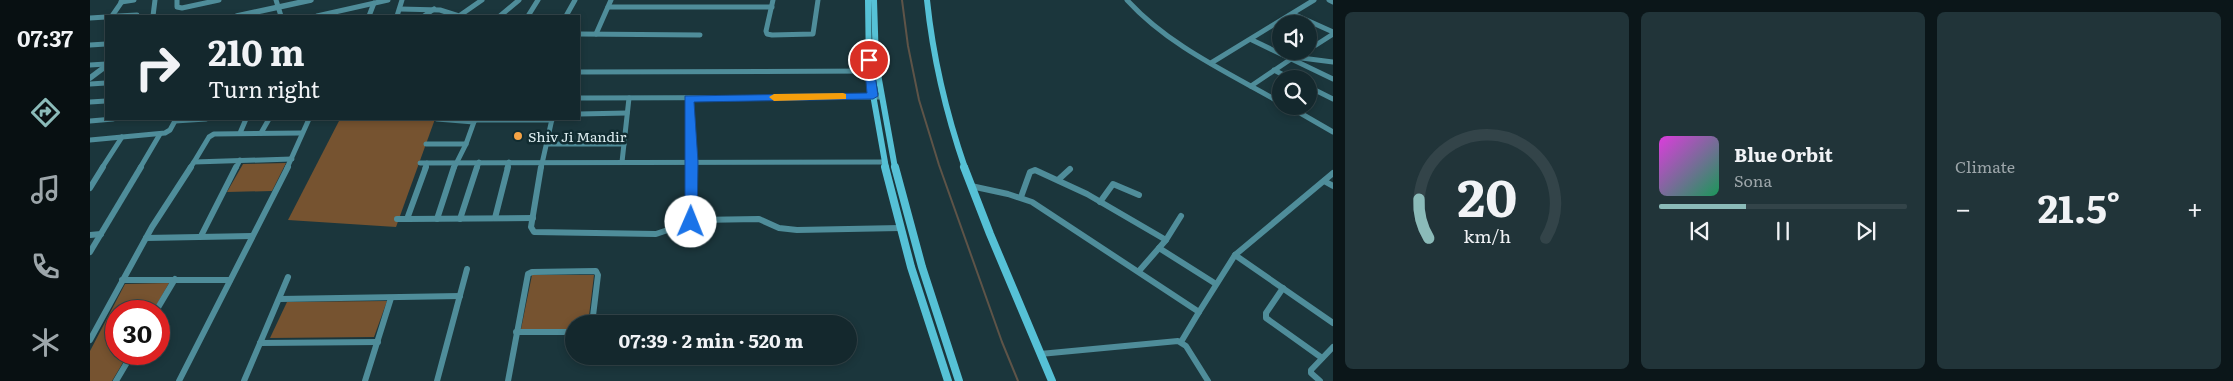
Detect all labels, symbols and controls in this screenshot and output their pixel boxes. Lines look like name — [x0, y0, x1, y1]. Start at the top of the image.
map controls — [1272, 15, 1317, 115]
button: sound — [1272, 15, 1317, 60]
text: 07:37 — [17, 21, 73, 54]
text: 210 m — [208, 25, 305, 77]
icon: right — [125, 35, 190, 100]
pin — [848, 39, 890, 81]
icon: arrive — [855, 46, 883, 74]
button: search — [1272, 70, 1317, 115]
text: Turn right — [208, 72, 320, 105]
icon: directions — [28, 95, 63, 130]
place label: Shiv Ji Mandir — [528, 126, 627, 146]
marker: Shiv Ji Mandir — [512, 130, 524, 142]
text: Blue Orbit — [1734, 140, 1833, 168]
text: Climate — [1955, 154, 2015, 178]
text: 20 — [1457, 155, 1517, 233]
text: Sona — [1734, 168, 1772, 192]
icon: music — [28, 172, 63, 207]
text: 21.5° — [2038, 178, 2120, 235]
text: − — [1955, 186, 1971, 228]
text: + — [2187, 186, 2203, 228]
position arrow — [664, 195, 716, 247]
icon: previous — [1686, 217, 1714, 245]
icon: pause — [1769, 217, 1797, 245]
icon: next — [1852, 217, 1880, 245]
text: km/h — [1463, 222, 1511, 249]
icon: phone — [28, 249, 63, 284]
speed limit sign: 30 — [105, 300, 170, 365]
icon: climate — [28, 325, 63, 360]
text: 07:39 · 2 min · 520 m — [619, 326, 803, 354]

